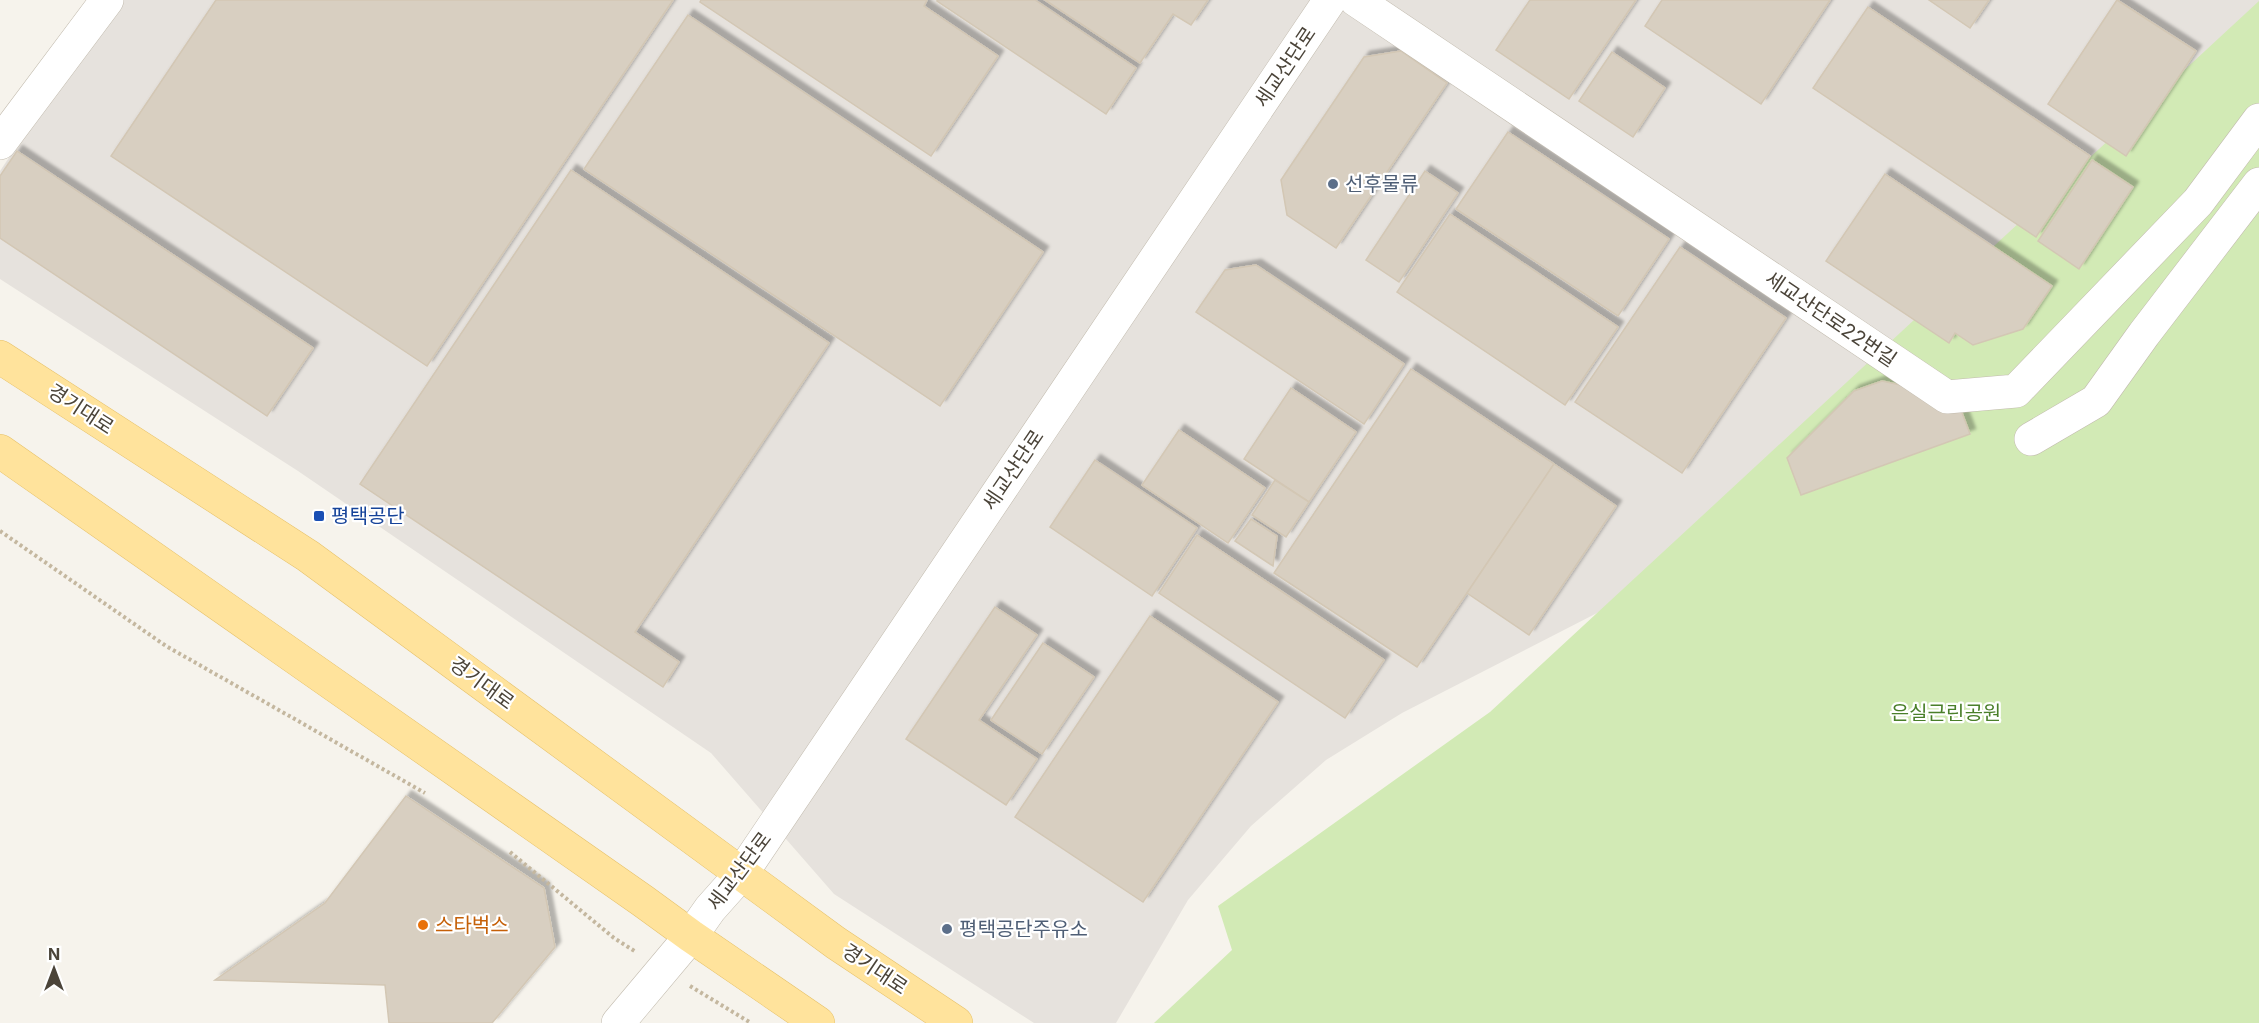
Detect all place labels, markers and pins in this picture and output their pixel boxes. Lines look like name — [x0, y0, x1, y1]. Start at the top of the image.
place label: 선후물류 — [1345, 172, 1419, 196]
marker: 선후물류 — [1326, 177, 1340, 191]
place label: 평택공단 — [331, 504, 405, 528]
marker: 평택공단 — [312, 509, 326, 523]
place label: 스타벅스 — [435, 913, 509, 937]
place label: 평택공단주유소 — [959, 917, 1088, 941]
marker: 스타벅스 — [416, 918, 430, 932]
marker: 평택공단주유소 — [940, 922, 954, 936]

